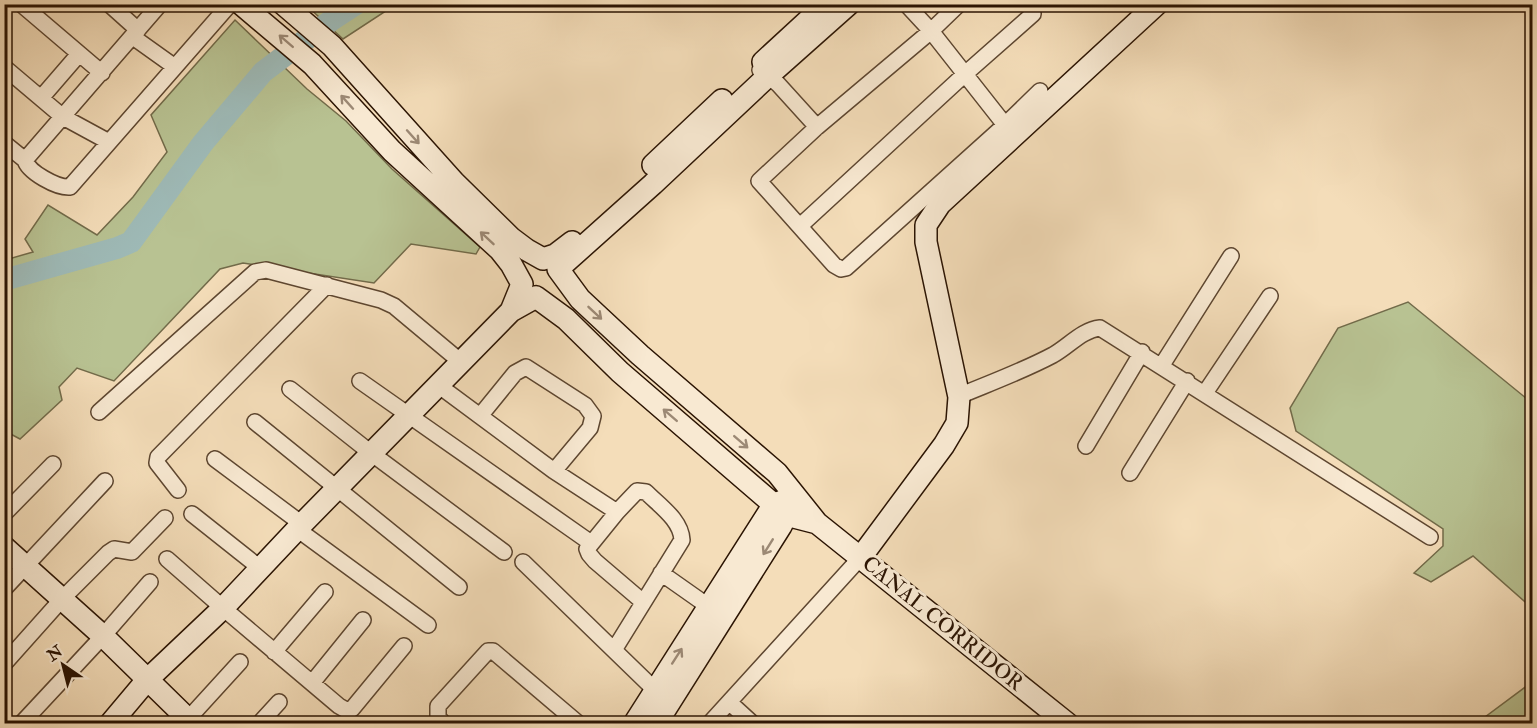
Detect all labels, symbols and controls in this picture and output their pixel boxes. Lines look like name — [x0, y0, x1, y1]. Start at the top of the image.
one-way arrow — [279, 34, 294, 48]
one-way arrow — [340, 95, 354, 110]
one-way arrow — [406, 129, 420, 144]
one-way arrow — [479, 231, 494, 245]
one-way arrow — [588, 306, 603, 320]
one-way arrow — [663, 408, 678, 422]
one-way arrow — [734, 435, 749, 449]
one-way arrow — [761, 539, 774, 556]
street label: CANAL CORRIDOR — [856, 550, 1030, 697]
north arrow — [33, 635, 93, 695]
text: N — [43, 641, 67, 666]
one-way arrow — [670, 648, 683, 665]

